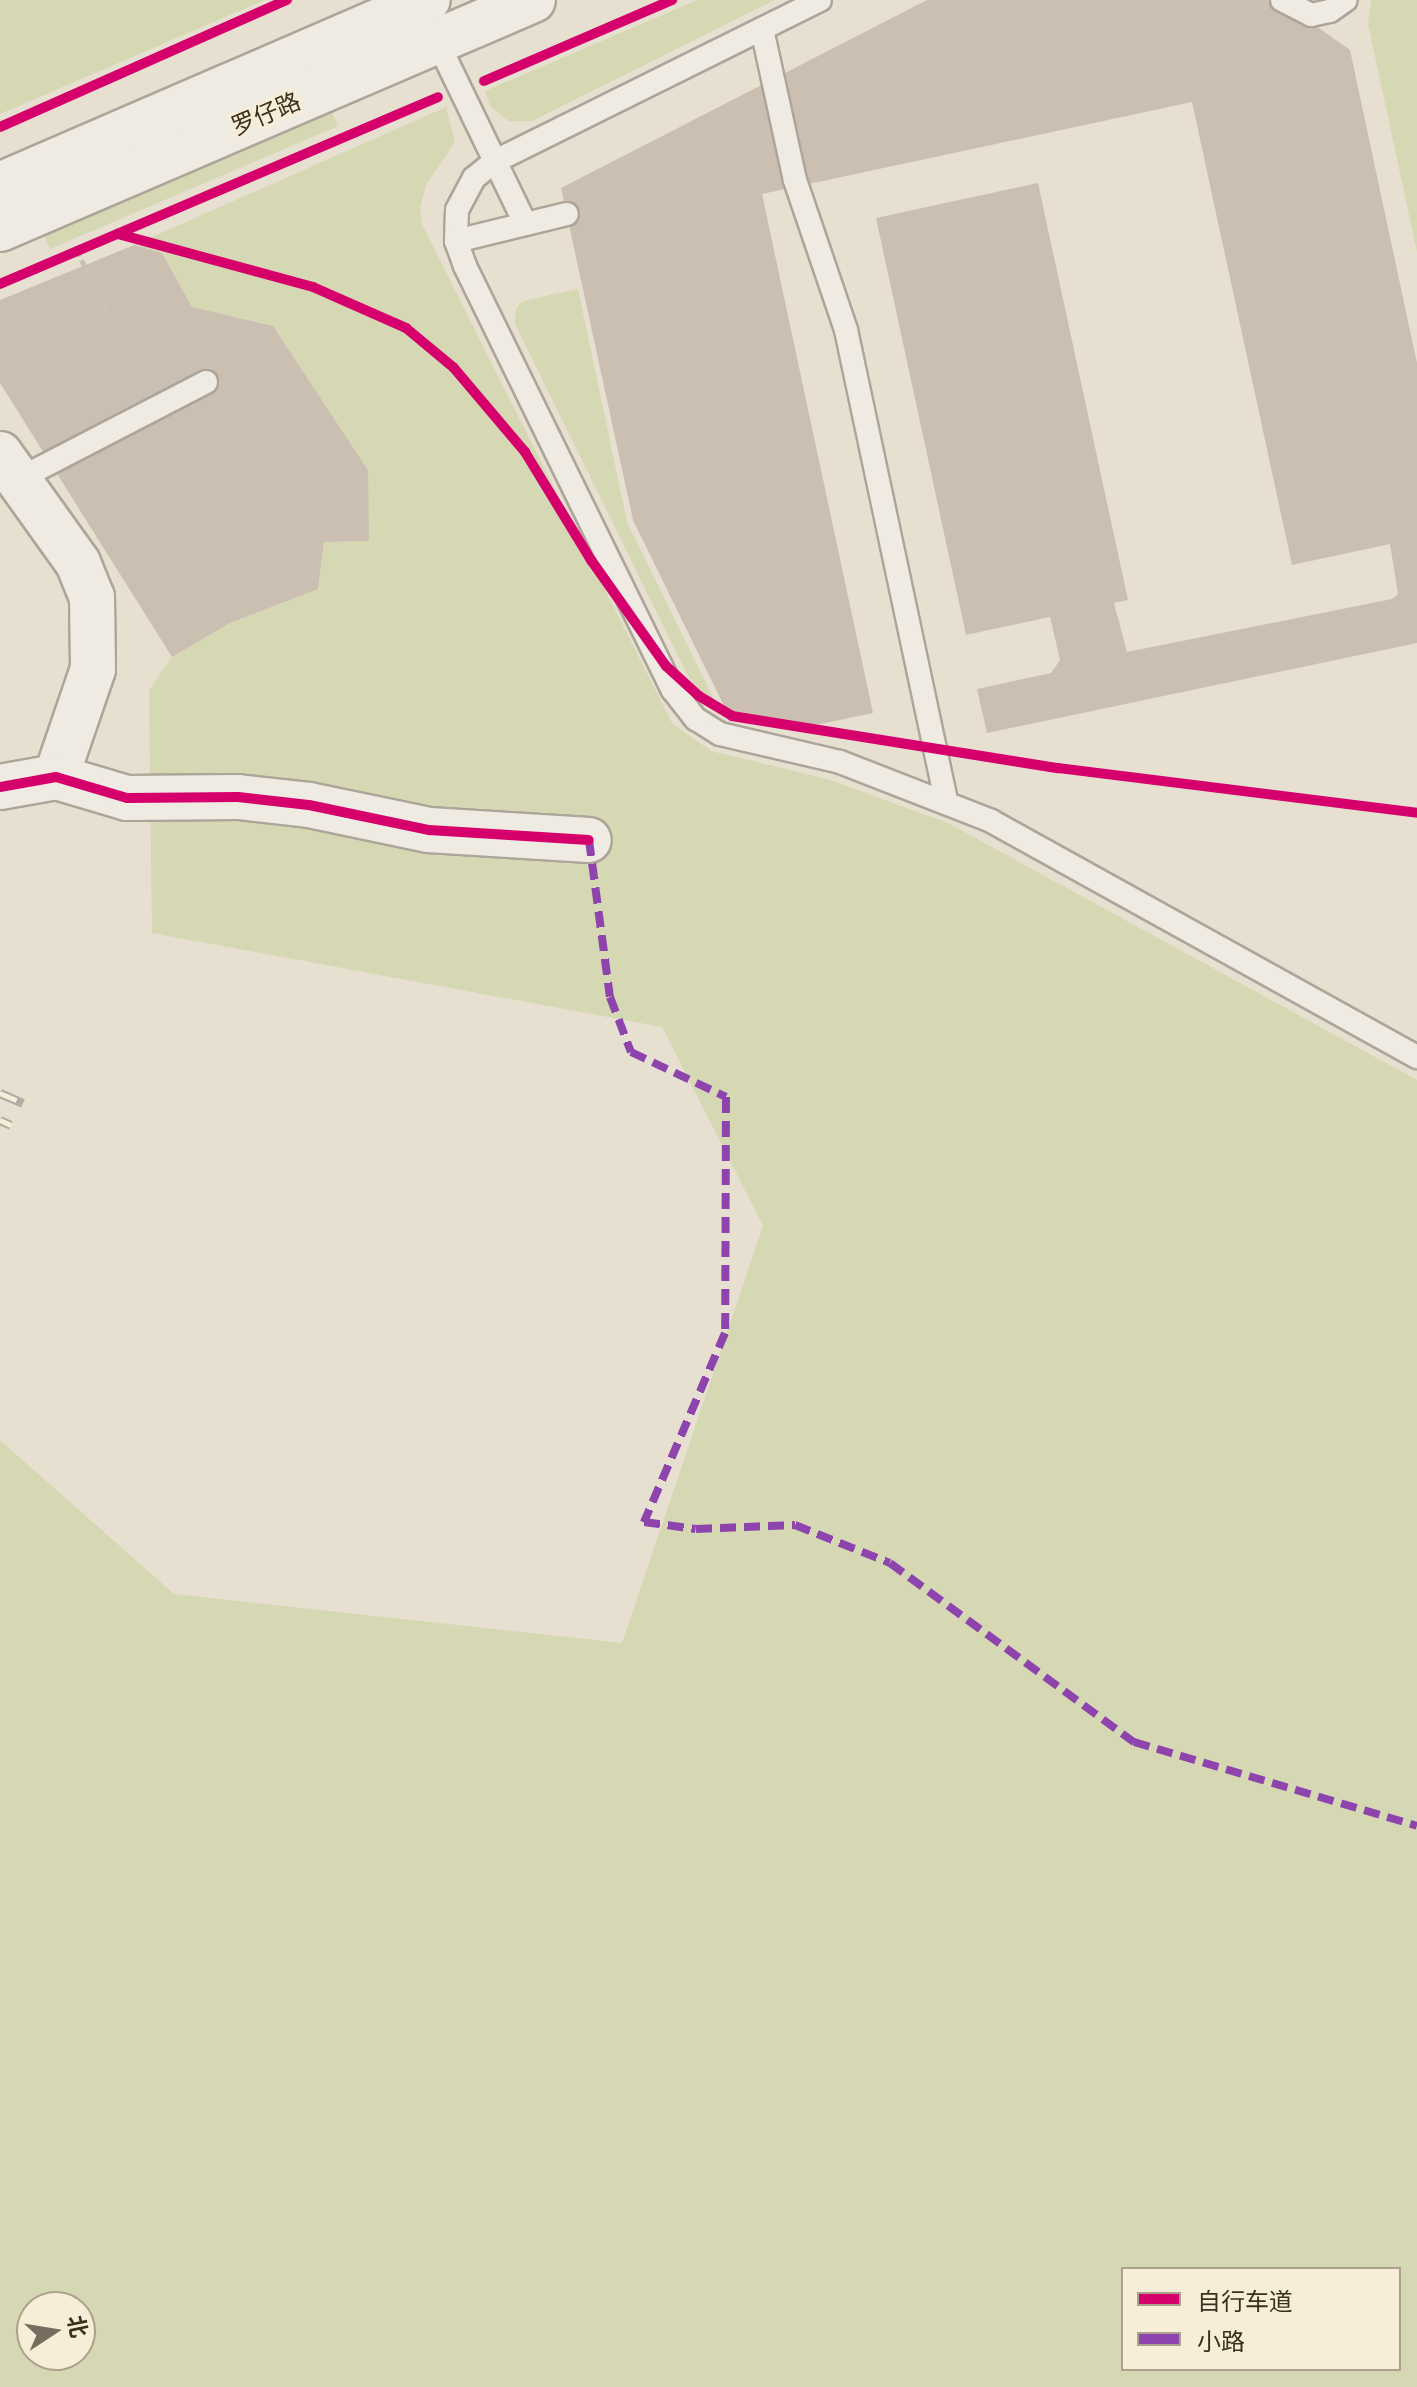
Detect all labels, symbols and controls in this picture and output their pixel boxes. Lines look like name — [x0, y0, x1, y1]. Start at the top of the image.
street label: 罗仔路 — [227, 87, 305, 141]
legend — [1121, 2267, 1401, 2371]
text: 自行车道 — [1197, 2286, 1293, 2317]
north arrow — [16, 2291, 96, 2371]
text: 北 — [62, 2313, 94, 2340]
text: 小路 — [1197, 2326, 1245, 2357]

